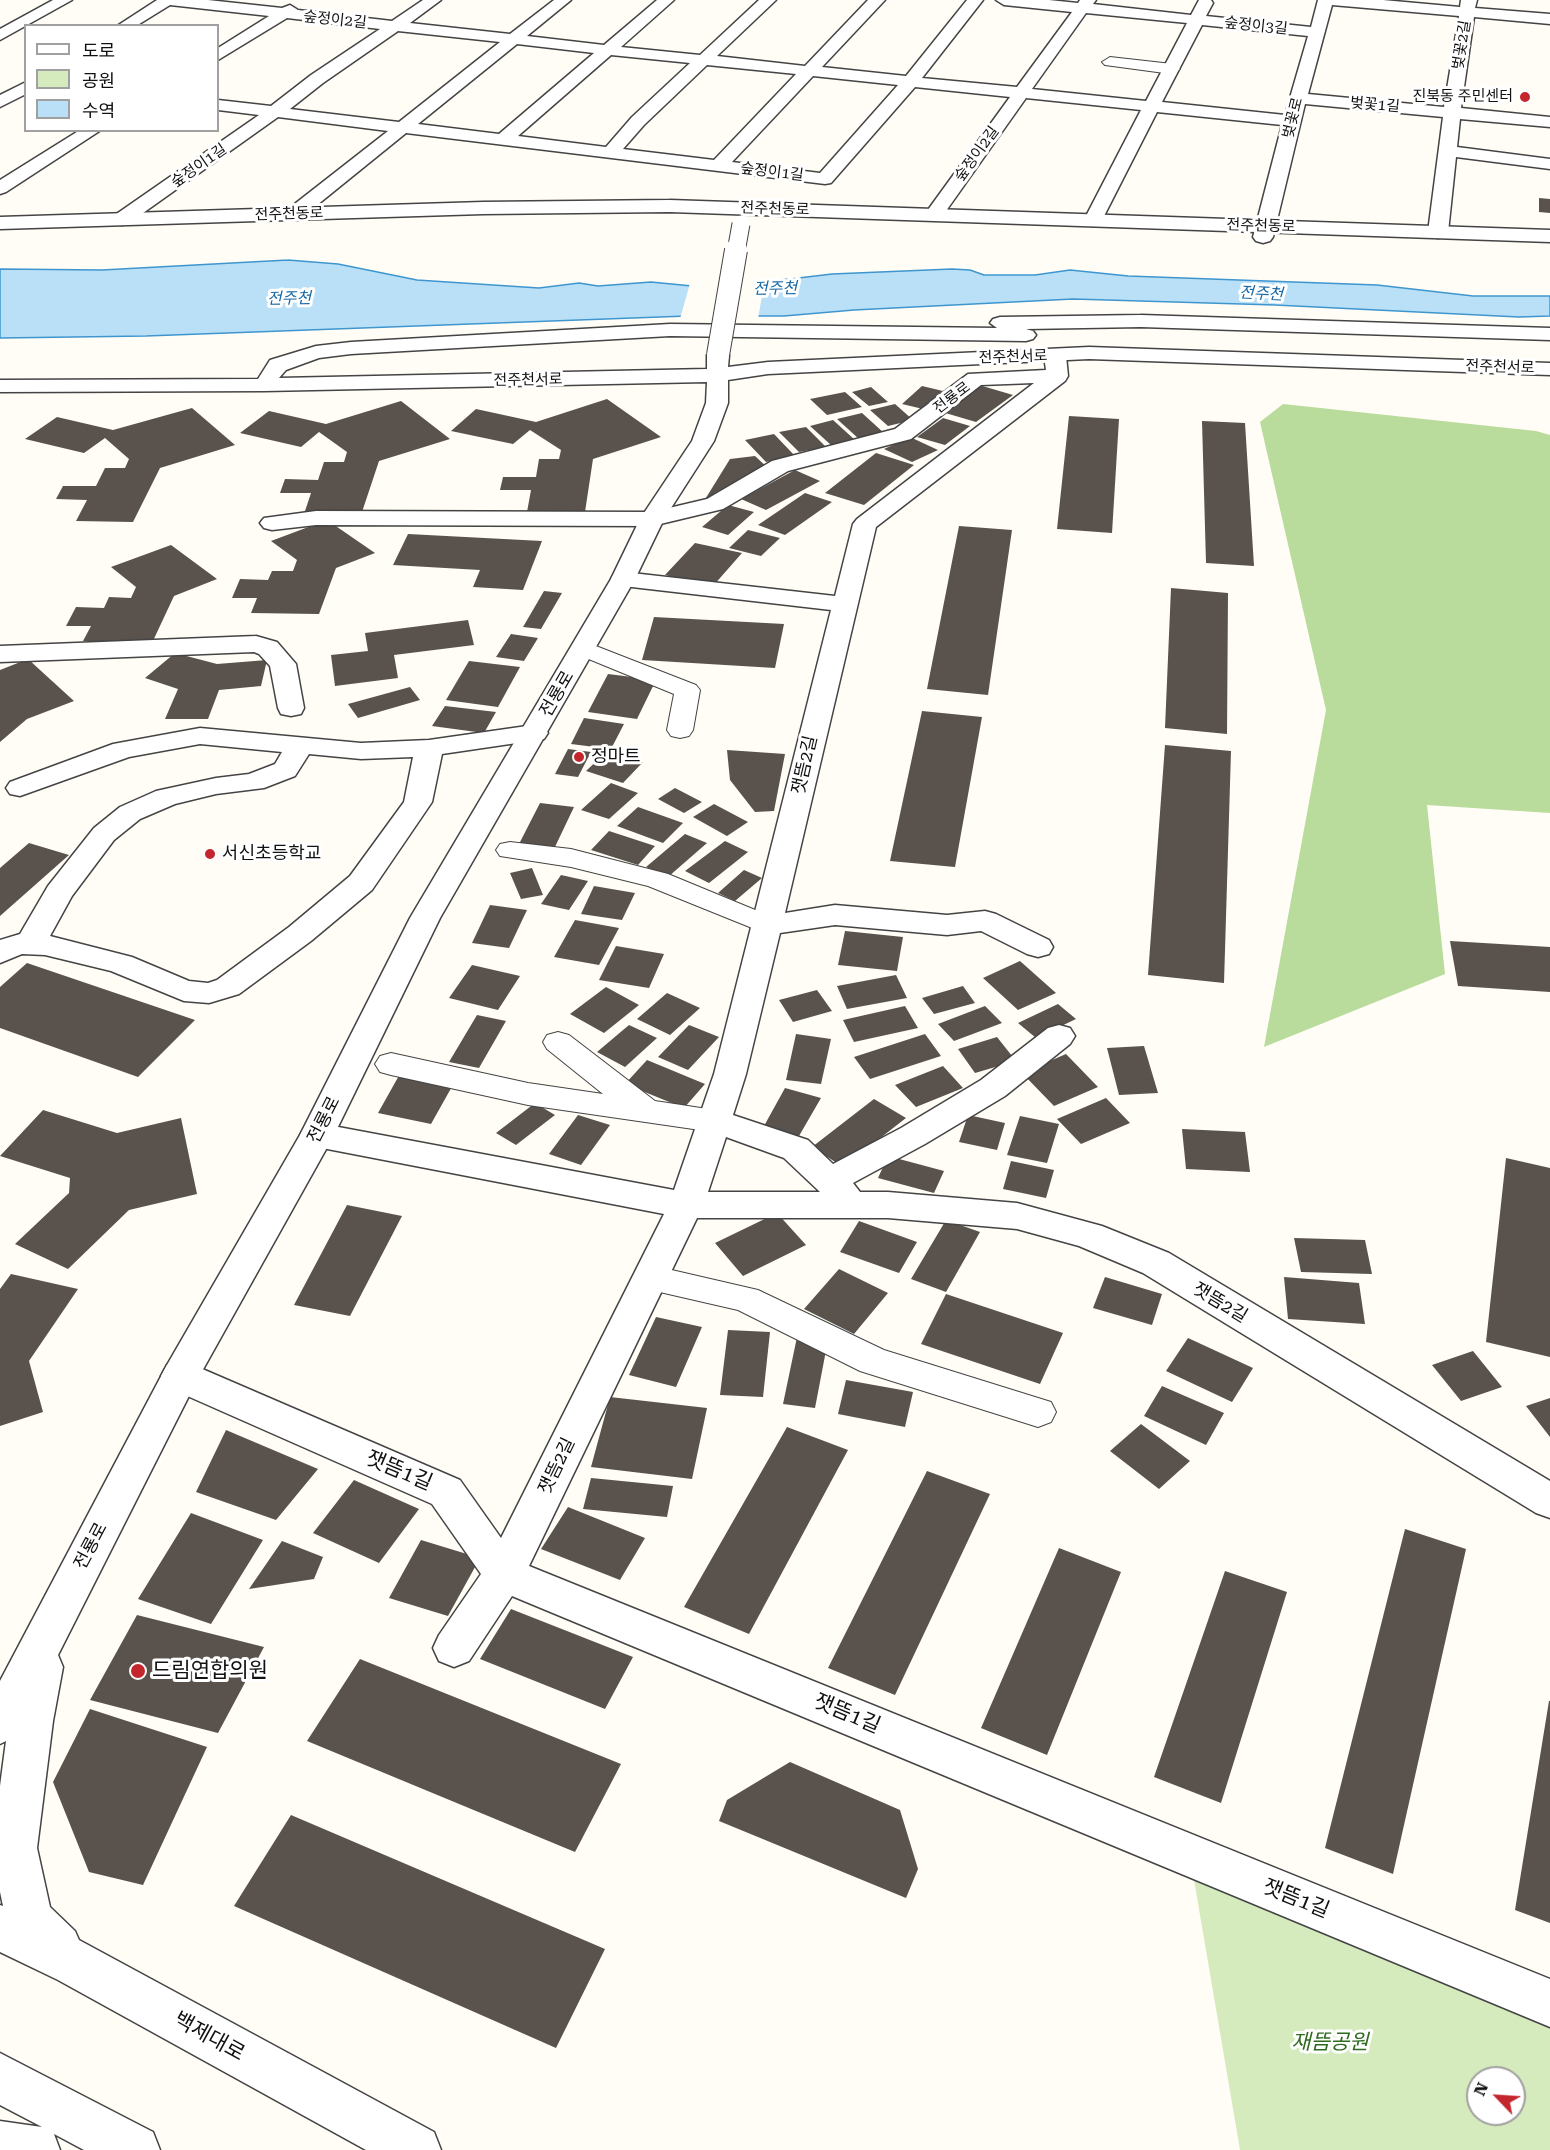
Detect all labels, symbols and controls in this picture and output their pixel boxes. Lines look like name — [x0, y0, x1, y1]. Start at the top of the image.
street label: 숲정이2길 — [302, 8, 368, 32]
street label: 숲정이3길 — [1223, 14, 1289, 38]
street label: 벚꽃2길 — [1449, 19, 1475, 71]
legend — [24, 24, 219, 132]
text: 도로 — [82, 40, 115, 61]
text: 공원 — [82, 70, 115, 91]
place label: 진북동 주민센터 — [1413, 88, 1513, 106]
marker: 진북동 주민센터 — [1518, 90, 1532, 104]
street label: 벚꽃1길 — [1349, 94, 1401, 116]
street label: 벚꽃로 — [1279, 96, 1307, 140]
text: 수역 — [82, 100, 115, 121]
street label: 숲정이2길 — [951, 123, 1003, 185]
street label: 숲정이1길 — [168, 140, 230, 192]
street label: 숲정이1길 — [739, 159, 805, 185]
street label: 전주천동로 — [740, 199, 810, 219]
street label: 전주천동로 — [254, 204, 324, 224]
street label: 전주천동로 — [1226, 216, 1296, 236]
water label: 전주천 — [753, 279, 797, 299]
water label: 전주천 — [1238, 283, 1284, 305]
water label: 전주천 — [267, 289, 311, 309]
street label: 전주천서로 — [978, 347, 1048, 367]
street label: 전주천서로 — [1465, 357, 1535, 377]
street label: 전주천서로 — [493, 370, 563, 390]
street label: 전룡로 — [930, 378, 974, 418]
street label: 전룡로 — [535, 667, 579, 721]
street label: 잿뜸2길 — [788, 733, 822, 797]
place label: 정마트 — [591, 746, 641, 768]
marker: 정마트 — [572, 750, 586, 764]
place label: 서신초등학교 — [222, 843, 321, 865]
marker: 서신초등학교 — [203, 847, 217, 861]
street label: 전룡로 — [303, 1093, 345, 1147]
street label: 잿뜸2길 — [1189, 1278, 1251, 1328]
street label: 잿뜸2길 — [534, 1434, 580, 1498]
street label: 잿뜸1길 — [362, 1446, 436, 1496]
street label: 전룡로 — [70, 1519, 112, 1573]
place label: 드림연합의원 — [152, 1658, 268, 1684]
marker: 드림연합의원 — [129, 1662, 147, 1680]
street label: 잿뜸1길 — [810, 1689, 884, 1739]
street label: 잿뜸1길 — [1259, 1874, 1333, 1924]
street label: 백제대로 — [169, 2007, 249, 2067]
park label: 재뜸공원 — [1291, 2030, 1369, 2056]
north arrow — [1466, 2066, 1526, 2126]
text: N — [1470, 2079, 1492, 2099]

